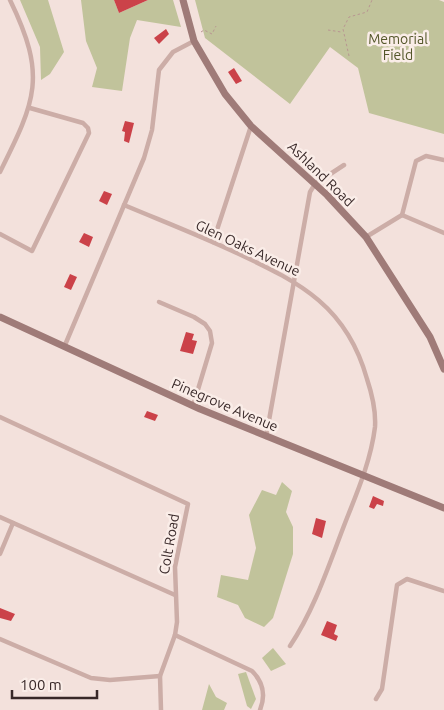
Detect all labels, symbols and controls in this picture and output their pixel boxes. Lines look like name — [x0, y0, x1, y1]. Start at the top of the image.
park label: Memorial Field — [368, 31, 428, 63]
street label: Ashland Road — [285, 138, 357, 210]
street label: Glen Oaks Avenue — [193, 217, 303, 279]
street label: Pinegrove Avenue — [169, 375, 281, 435]
street label: Colt Road — [156, 512, 182, 576]
scale bar — [12, 668, 98, 700]
text: 100 m — [20, 676, 62, 693]

